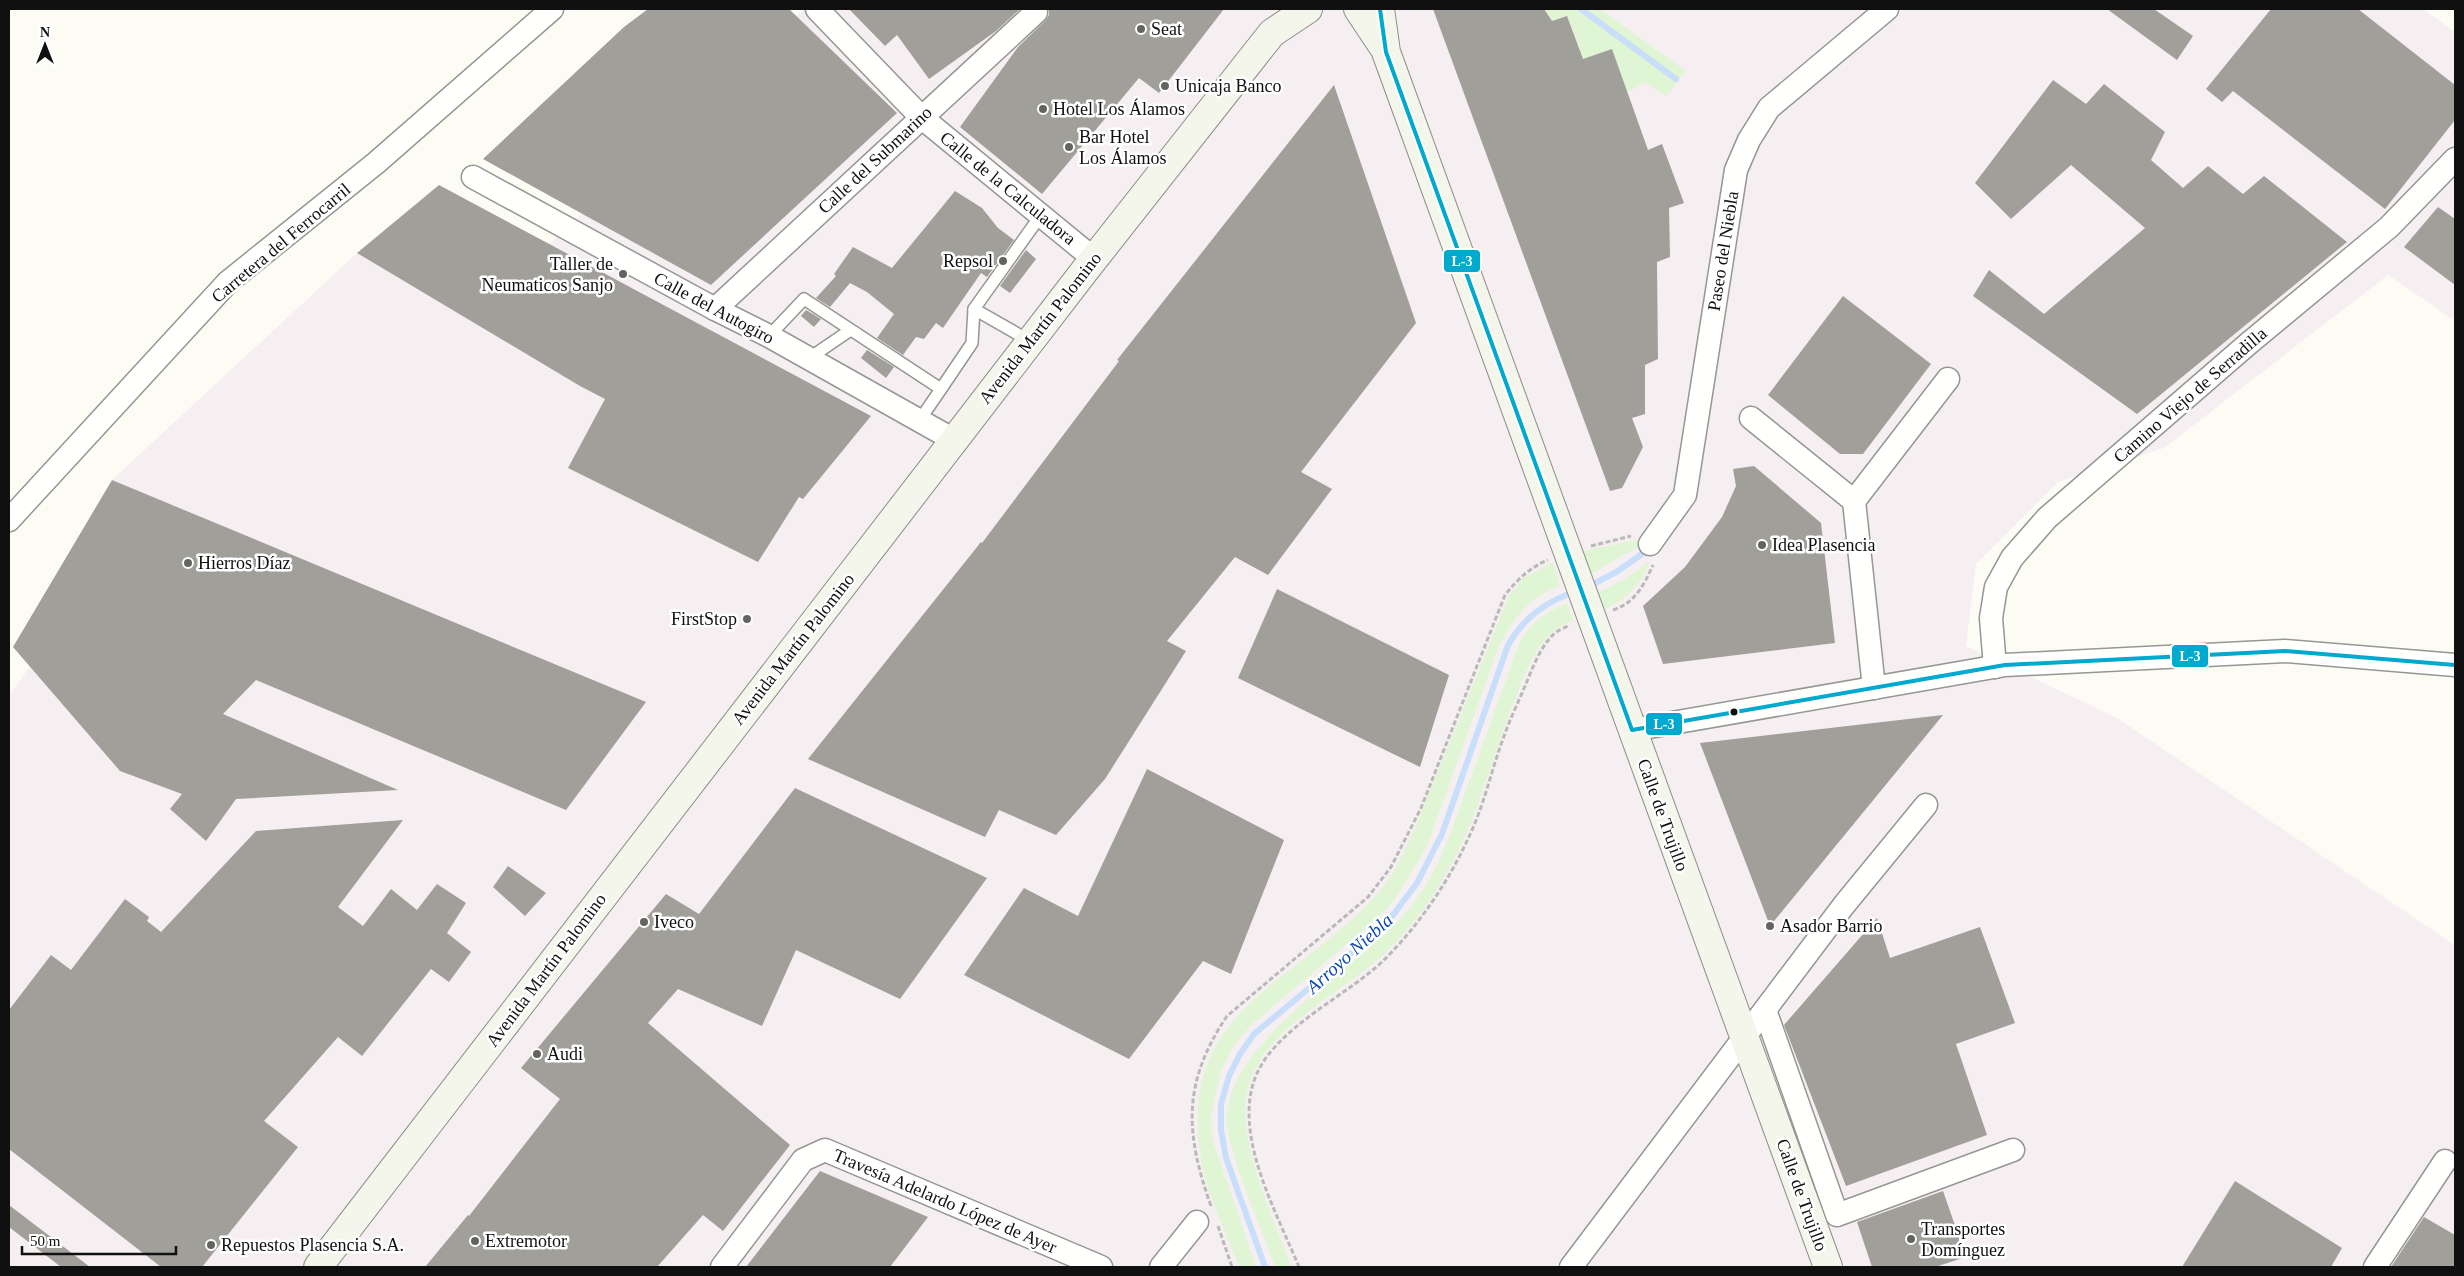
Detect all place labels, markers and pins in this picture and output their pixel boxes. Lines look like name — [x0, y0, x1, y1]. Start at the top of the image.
place label: Seat — [1151, 19, 1182, 39]
marker: Seat — [1135, 23, 1147, 35]
place label: Unicaja Banco — [1175, 76, 1281, 96]
marker: Unicaja Banco — [1159, 80, 1171, 92]
place label: Hotel Los Álamos — [1053, 98, 1185, 119]
marker: Hotel Los Álamos — [1037, 103, 1049, 115]
place label: Bar Hotel Los Álamos — [1079, 127, 1167, 168]
marker: Bar Hotel Los Álamos — [1063, 141, 1075, 153]
place label: Repsol — [943, 251, 993, 271]
place label: Taller de Neumaticos Sanjo — [482, 254, 613, 295]
marker: Repsol — [997, 255, 1009, 267]
marker: Taller de Neumaticos Sanjo — [617, 268, 629, 280]
place label: Idea Plasencia — [1772, 535, 1875, 555]
marker: Idea Plasencia — [1756, 539, 1768, 551]
place label: Hierros Díaz — [198, 553, 290, 573]
marker: Hierros Díaz — [182, 557, 194, 569]
place label: FirstStop — [671, 609, 737, 629]
marker: FirstStop — [741, 613, 753, 625]
unlabelled marker — [1729, 707, 1739, 717]
place label: Iveco — [654, 912, 694, 932]
marker: Iveco — [638, 916, 650, 928]
place label: Asador Barrio — [1780, 916, 1882, 936]
marker: Asador Barrio — [1764, 920, 1776, 932]
place label: Audi — [547, 1044, 583, 1064]
marker: Audi — [531, 1048, 543, 1060]
place label: Transportes Domínguez — [1921, 1219, 2005, 1260]
place label: Extremotor — [485, 1231, 567, 1251]
marker: Transportes Domínguez — [1905, 1233, 1917, 1245]
place label: Repuestos Plasencia S.A. — [221, 1235, 404, 1255]
marker: Extremotor — [469, 1235, 481, 1247]
marker: Repuestos Plasencia S.A. — [205, 1239, 217, 1251]

